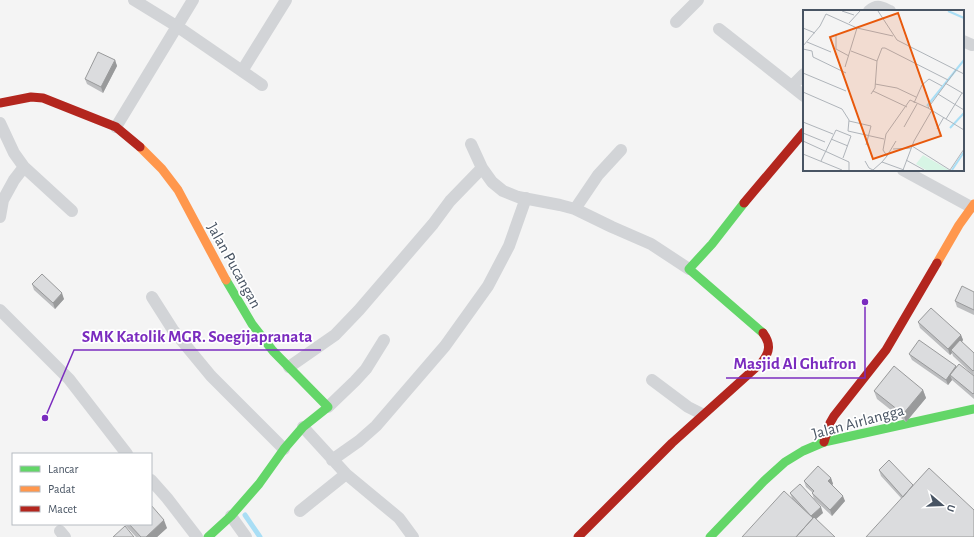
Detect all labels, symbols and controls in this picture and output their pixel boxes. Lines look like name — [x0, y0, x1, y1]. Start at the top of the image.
inset map — [803, 10, 964, 171]
street label: Jalan Pucangan — [204, 220, 264, 311]
callout: SMK Katolik MGR. Soegijapranata — [74, 321, 321, 350]
text: SMK Katolik MGR. Soegijapranata — [82, 328, 312, 346]
callout: Masjid Al Ghufron — [726, 349, 865, 378]
text: Masjid Al Ghufron — [734, 355, 856, 373]
street label: Jalan Airlangga — [810, 402, 906, 442]
legend — [12, 453, 152, 525]
text: Lancar — [48, 463, 79, 475]
text: Padat — [48, 483, 75, 495]
north arrow — [922, 485, 962, 525]
text: Macet — [48, 503, 77, 515]
text: U — [945, 503, 957, 513]

